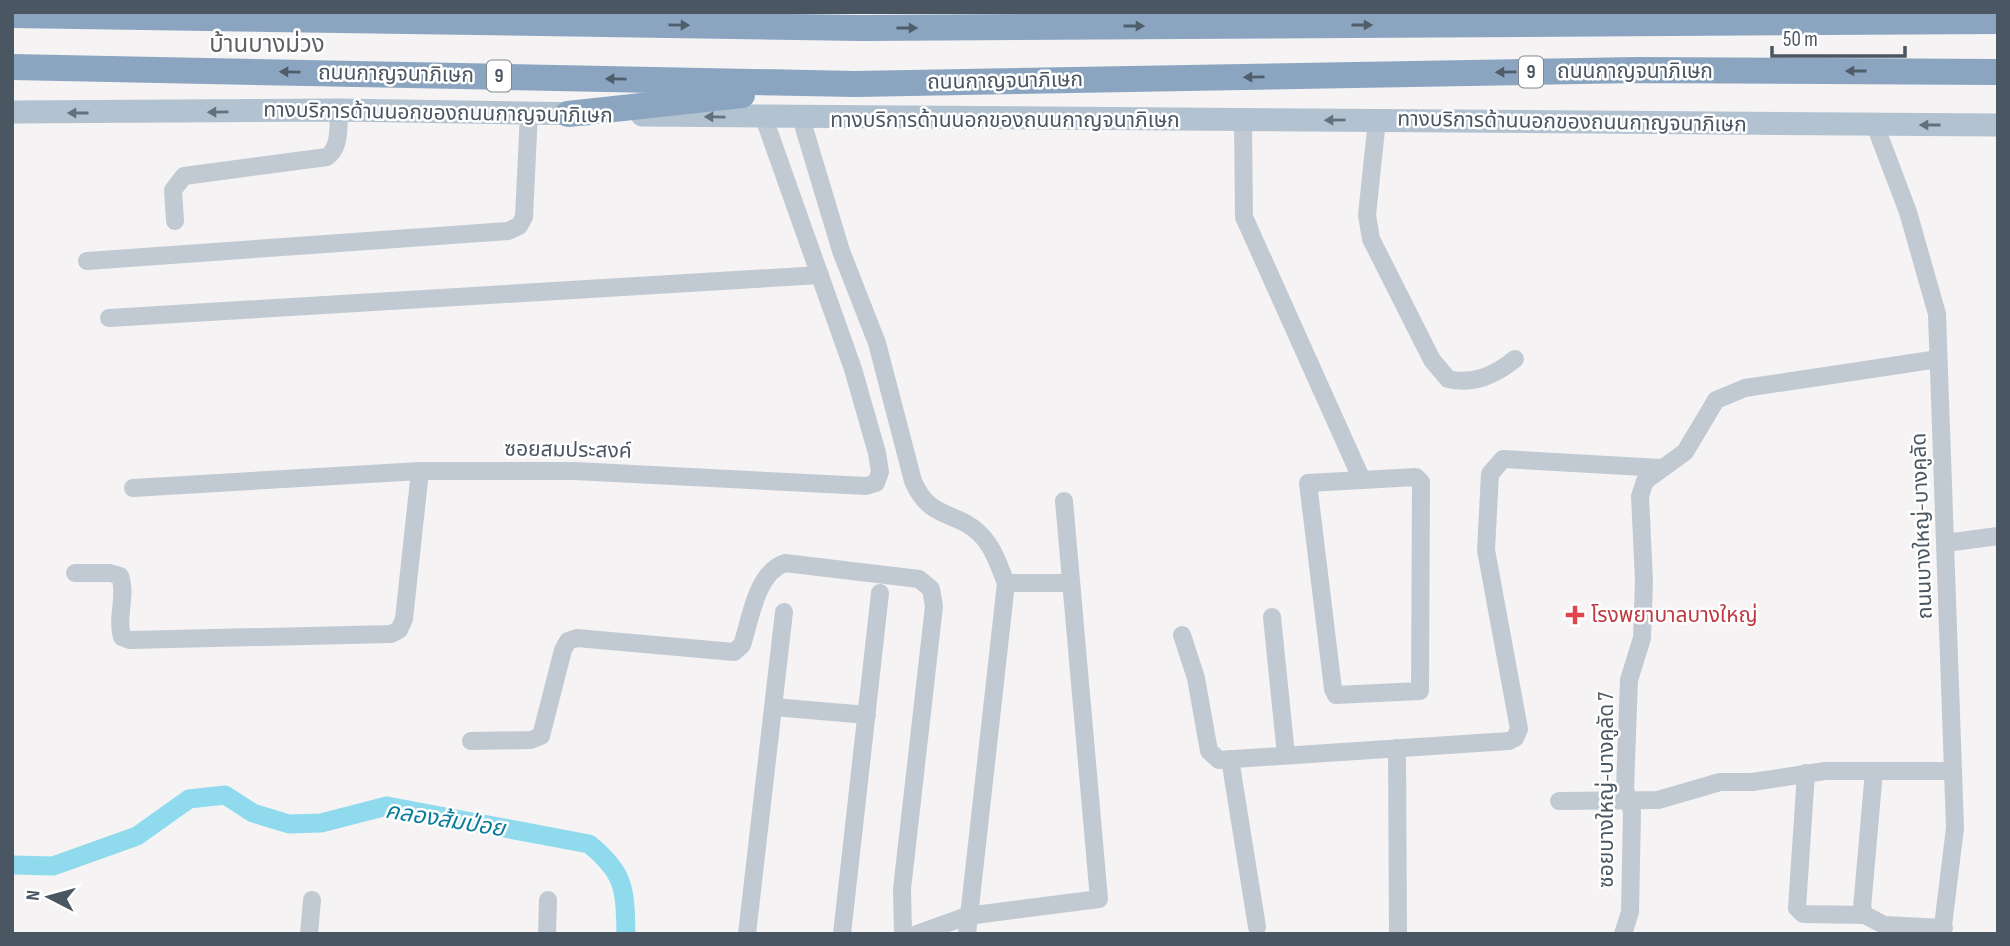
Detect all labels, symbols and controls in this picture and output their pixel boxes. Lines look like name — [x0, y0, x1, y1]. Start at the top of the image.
scale bar — [1772, 14, 1905, 58]
one-way arrow — [668, 19, 690, 31]
one-way arrow — [1351, 19, 1373, 31]
one-way arrow — [1123, 20, 1145, 32]
one-way arrow — [896, 22, 918, 34]
text: 50 m — [1783, 27, 1818, 52]
district label: บ้านบางม่วง — [209, 30, 325, 59]
road number: 9 — [1519, 57, 1543, 88]
street label: ถนนกาญจนาภิเษก — [1557, 59, 1713, 84]
street label: ถนนกาญจนาภิเษก — [318, 60, 474, 88]
road number: 9 — [487, 60, 511, 92]
one-way arrow — [1845, 65, 1867, 77]
one-way arrow — [279, 66, 301, 78]
one-way arrow — [1495, 66, 1517, 78]
street label: ถนนกาญจนาภิเษก — [927, 67, 1083, 95]
one-way arrow — [1243, 71, 1265, 82]
one-way arrow — [604, 73, 626, 84]
street label: ทางบริการด้านนอกของถนนกาญจนาภิเษก — [263, 97, 613, 129]
one-way arrow — [207, 106, 229, 118]
street label: ทางบริการด้านนอกของถนนกาญจนาภิเษก — [1397, 106, 1747, 138]
one-way arrow — [67, 107, 89, 119]
street label: ทางบริการด้านนอกของถนนกาญจนาภิเษก — [830, 108, 1180, 133]
one-way arrow — [704, 111, 726, 123]
one-way arrow — [1323, 114, 1345, 126]
one-way arrow — [1918, 119, 1940, 131]
street label: ถนนบางใหญ่-บางคูลัด — [1906, 432, 1938, 620]
street label: ซอยสมประสงค์ — [504, 436, 632, 464]
place label: โรงพยาบาลบางใหญ่ — [1591, 603, 1758, 628]
marker: โรงพยาบาลบางใหญ่ — [1565, 605, 1585, 625]
street label: ซอยบางใหญ่-บางคูลัด 7 — [1594, 691, 1619, 888]
water label: คลองส้มป่อย — [383, 797, 508, 843]
north arrow — [14, 862, 84, 932]
text: N — [22, 889, 46, 902]

